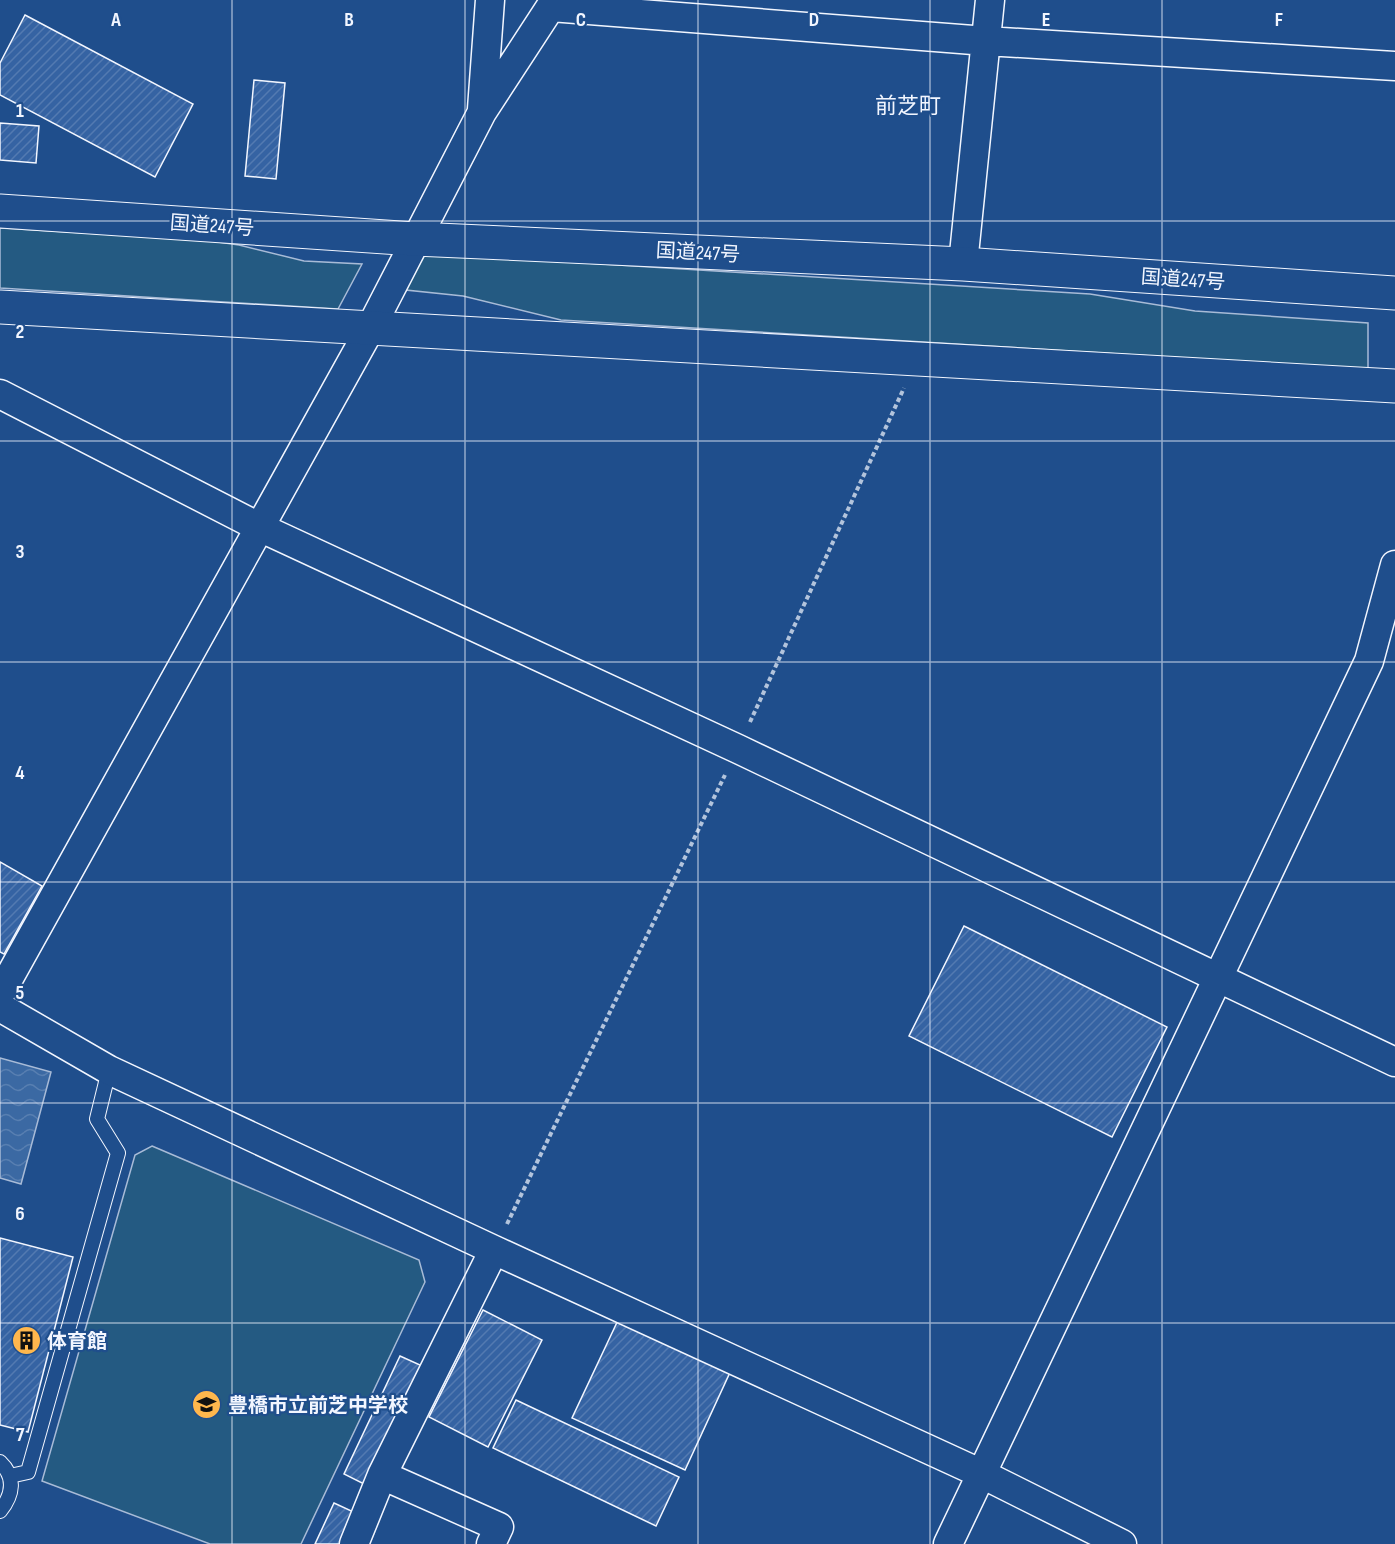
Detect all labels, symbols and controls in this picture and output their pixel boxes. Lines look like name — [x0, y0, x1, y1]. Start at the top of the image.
text: A — [110, 8, 121, 32]
text: B — [344, 8, 354, 32]
text: C — [576, 8, 586, 32]
text: D — [809, 8, 819, 32]
text: E — [1042, 8, 1050, 32]
text: F — [1275, 8, 1283, 32]
district label: 前芝町 — [875, 93, 941, 120]
text: 1 — [16, 99, 24, 123]
street label: 国道247号 — [169, 211, 255, 241]
street label: 国道247号 — [655, 239, 741, 267]
street label: 国道247号 — [1140, 265, 1226, 295]
text: 2 — [16, 320, 24, 344]
text: 3 — [16, 540, 25, 564]
text: 4 — [15, 761, 25, 785]
text: 5 — [16, 981, 25, 1005]
text: 6 — [15, 1202, 25, 1226]
building icon: 体育館 — [10, 1325, 42, 1357]
place label: 体育館 — [47, 1330, 107, 1354]
school or university icon: 豊橋市立前芝中学校 — [191, 1389, 223, 1421]
place label: 豊橋市立前芝中学校 — [228, 1394, 408, 1418]
text: 7 — [16, 1423, 25, 1447]

